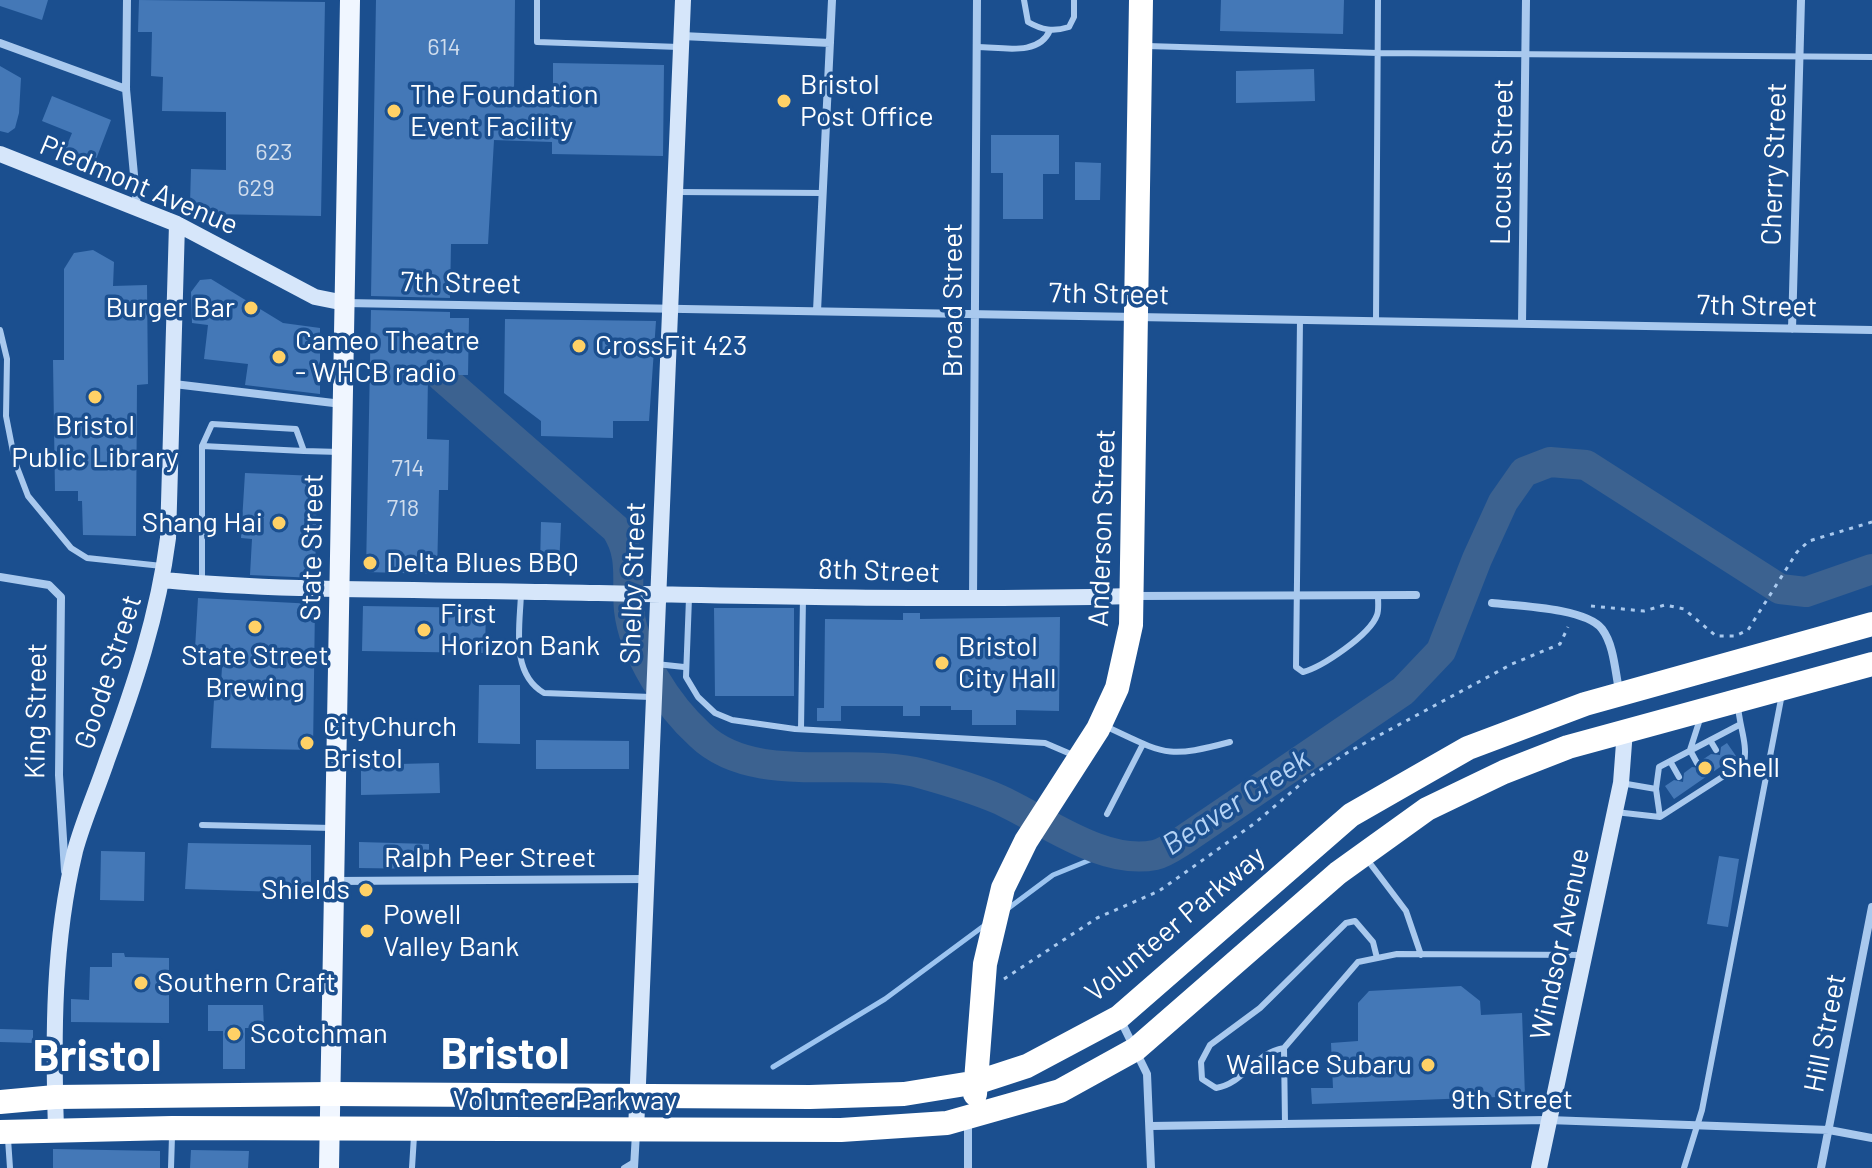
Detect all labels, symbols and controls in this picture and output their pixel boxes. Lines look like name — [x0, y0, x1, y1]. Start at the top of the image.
house number: 614 — [427, 33, 461, 61]
place label: Bristol Post Office — [800, 68, 934, 134]
place label: The Foundation Event Facility — [410, 78, 598, 144]
street label: Locust Street — [1484, 79, 1520, 245]
street label: Cherry Street — [1754, 82, 1794, 246]
marker: Bristol Post Office — [775, 92, 793, 110]
marker: The Foundation Event Facility — [385, 102, 403, 120]
street label: Piedmont Avenue — [35, 128, 243, 242]
house number: 623 — [255, 138, 293, 166]
house number: 629 — [237, 174, 275, 202]
street label: Broad Street — [936, 223, 970, 377]
street label: 7th Street — [400, 265, 522, 301]
street label: 7th Street — [1048, 276, 1170, 312]
street label: 7th Street — [1696, 288, 1818, 324]
place label: Burger Bar — [105, 291, 235, 325]
marker: Burger Bar — [242, 299, 260, 317]
place label: Cameo Theatre - WHCB radio — [295, 324, 480, 390]
place label: CrossFit 423 — [595, 329, 747, 363]
marker: CrossFit 423 — [570, 337, 588, 355]
marker: Cameo Theatre - WHCB radio — [270, 348, 288, 366]
marker: Bristol Public Library — [86, 388, 104, 406]
place label: Bristol Public Library — [11, 409, 179, 475]
street label: Anderson Street — [1082, 428, 1122, 628]
house number: 714 — [391, 454, 425, 482]
street label: State Street — [294, 473, 330, 621]
house number: 718 — [387, 494, 419, 522]
street label: Shelby Street — [613, 501, 653, 665]
place label: Shang Hai — [142, 506, 263, 540]
marker: Shang Hai — [270, 514, 288, 532]
place label: Delta Blues BBQ — [386, 546, 579, 580]
street label: 8th Street — [817, 552, 941, 590]
marker: Delta Blues BBQ — [361, 554, 379, 572]
street label: Goode Street — [67, 591, 149, 753]
place label: First Horizon Bank — [440, 597, 600, 663]
marker: State Street Brewing — [246, 618, 264, 636]
marker: First Horizon Bank — [415, 621, 433, 639]
place label: Bristol City Hall — [958, 630, 1056, 696]
place label: State Street Brewing — [181, 639, 329, 705]
street label: King Street — [18, 643, 54, 779]
marker: Bristol City Hall — [933, 654, 951, 672]
place label: CityChurch Bristol — [323, 710, 457, 776]
marker: CityChurch Bristol — [298, 734, 316, 752]
water label: Beaver Creek — [1156, 741, 1316, 863]
place label: Shell — [1721, 751, 1780, 785]
marker: Shell — [1696, 759, 1714, 777]
street label: Volunteer Parkway — [1078, 839, 1272, 1009]
street label: Ralph Peer Street — [384, 841, 596, 875]
street label: Windsor Avenue — [1523, 845, 1597, 1043]
place label: Shields — [261, 873, 350, 907]
marker: Shields — [357, 881, 375, 899]
place label: Powell Valley Bank — [383, 898, 519, 964]
marker: Powell Valley Bank — [358, 922, 376, 940]
place label: Southern Craft — [157, 966, 336, 1000]
street label: Hill Street — [1797, 971, 1853, 1095]
marker: Southern Craft — [132, 974, 150, 992]
place label: Scotchman — [250, 1017, 388, 1051]
marker: Scotchman — [225, 1025, 243, 1043]
district label: Bristol — [440, 1028, 570, 1080]
district label: Bristol — [32, 1030, 162, 1082]
place label: Wallace Subaru — [1226, 1048, 1412, 1082]
marker: Wallace Subaru — [1419, 1056, 1437, 1074]
street label: 9th Street — [1451, 1083, 1573, 1117]
street label: Volunteer Parkway — [453, 1084, 677, 1118]

